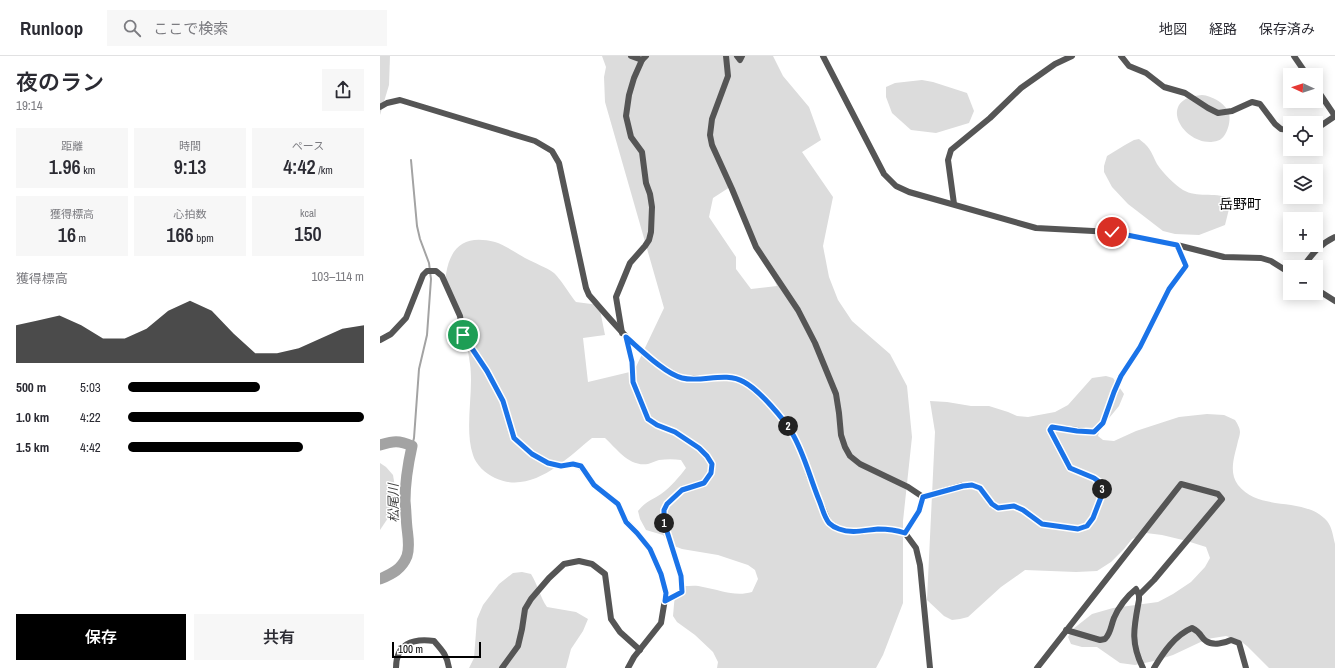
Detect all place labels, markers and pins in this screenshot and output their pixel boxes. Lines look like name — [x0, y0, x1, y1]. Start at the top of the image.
pin — [1095, 215, 1129, 249]
pin — [446, 318, 480, 352]
pin: 2 — [778, 416, 798, 436]
pin: 3 — [1092, 479, 1112, 499]
pin: 1 — [654, 513, 674, 533]

